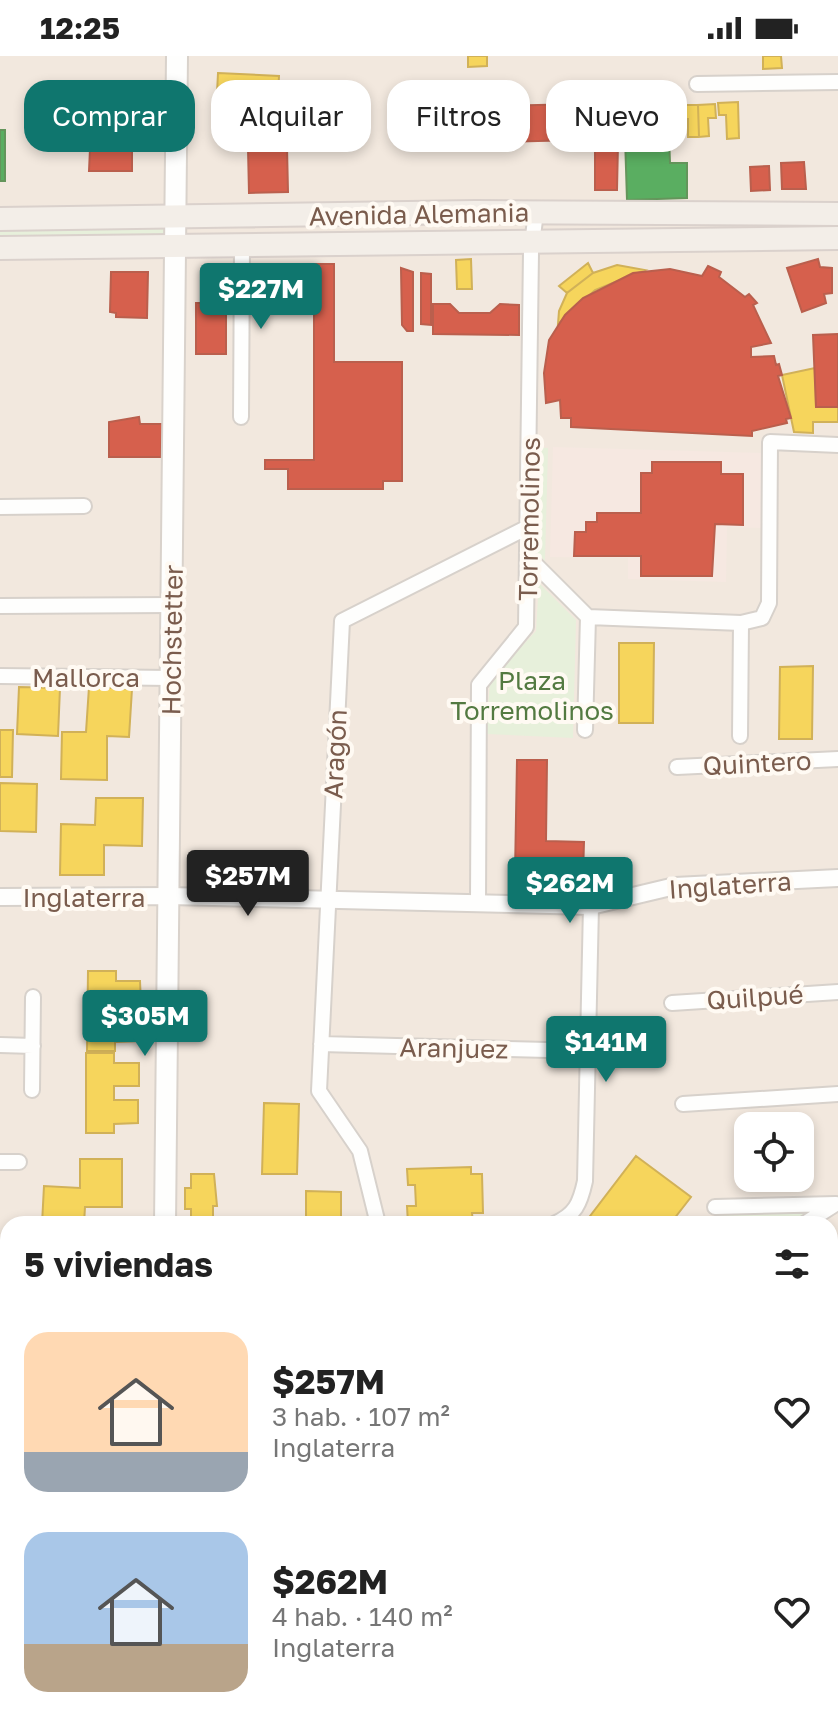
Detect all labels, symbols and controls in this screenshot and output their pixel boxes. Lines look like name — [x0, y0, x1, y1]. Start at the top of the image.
text: 12:25 — [40, 10, 120, 46]
chip: Comprar — [24, 80, 195, 152]
chip: Alquilar — [211, 80, 371, 152]
chip: Filtros — [387, 80, 530, 152]
chip: Nuevo — [546, 80, 687, 152]
street label: Avenida Alemania — [308, 197, 530, 231]
pin: $227M — [205, 263, 317, 331]
text: $227M — [218, 273, 304, 304]
street label: Torremolinos — [512, 437, 546, 601]
street label: Hochstetter — [155, 564, 189, 716]
street label: Mallorca — [32, 662, 140, 693]
park label: Plaza Torremolinos — [450, 665, 614, 726]
street label: Aragón — [317, 708, 353, 800]
street label: Quintero — [702, 745, 812, 781]
pin: $257M — [192, 850, 304, 918]
pin: $262M — [514, 857, 626, 925]
text: $257M — [205, 860, 291, 891]
street label: Inglaterra — [668, 865, 792, 905]
text: $262M — [526, 867, 614, 898]
street label: Inglaterra — [22, 882, 146, 913]
street label: Quilpué — [706, 978, 804, 1016]
pin: $305M — [89, 990, 201, 1058]
text: $305M — [100, 1000, 190, 1031]
pin: $141M — [550, 1016, 662, 1084]
text: $141M — [564, 1026, 648, 1057]
street label: Aranjuez — [399, 1032, 509, 1064]
map controls — [734, 1112, 814, 1192]
button: locate — [734, 1112, 814, 1192]
icon: filters — [770, 1242, 814, 1286]
text: 5 viviendas — [24, 1244, 213, 1284]
text: $257M — [272, 1361, 385, 1401]
icon: home — [88, 1364, 184, 1460]
icon: heart — [770, 1390, 814, 1434]
text: 3 hab. · 107 m² — [272, 1401, 450, 1432]
text: Inglaterra — [272, 1432, 395, 1463]
text: $262M — [272, 1561, 388, 1601]
icon: home — [88, 1564, 184, 1660]
icon: heart — [770, 1590, 814, 1634]
text: 4 hab. · 140 m² — [272, 1601, 453, 1632]
text: Inglaterra — [272, 1632, 395, 1663]

